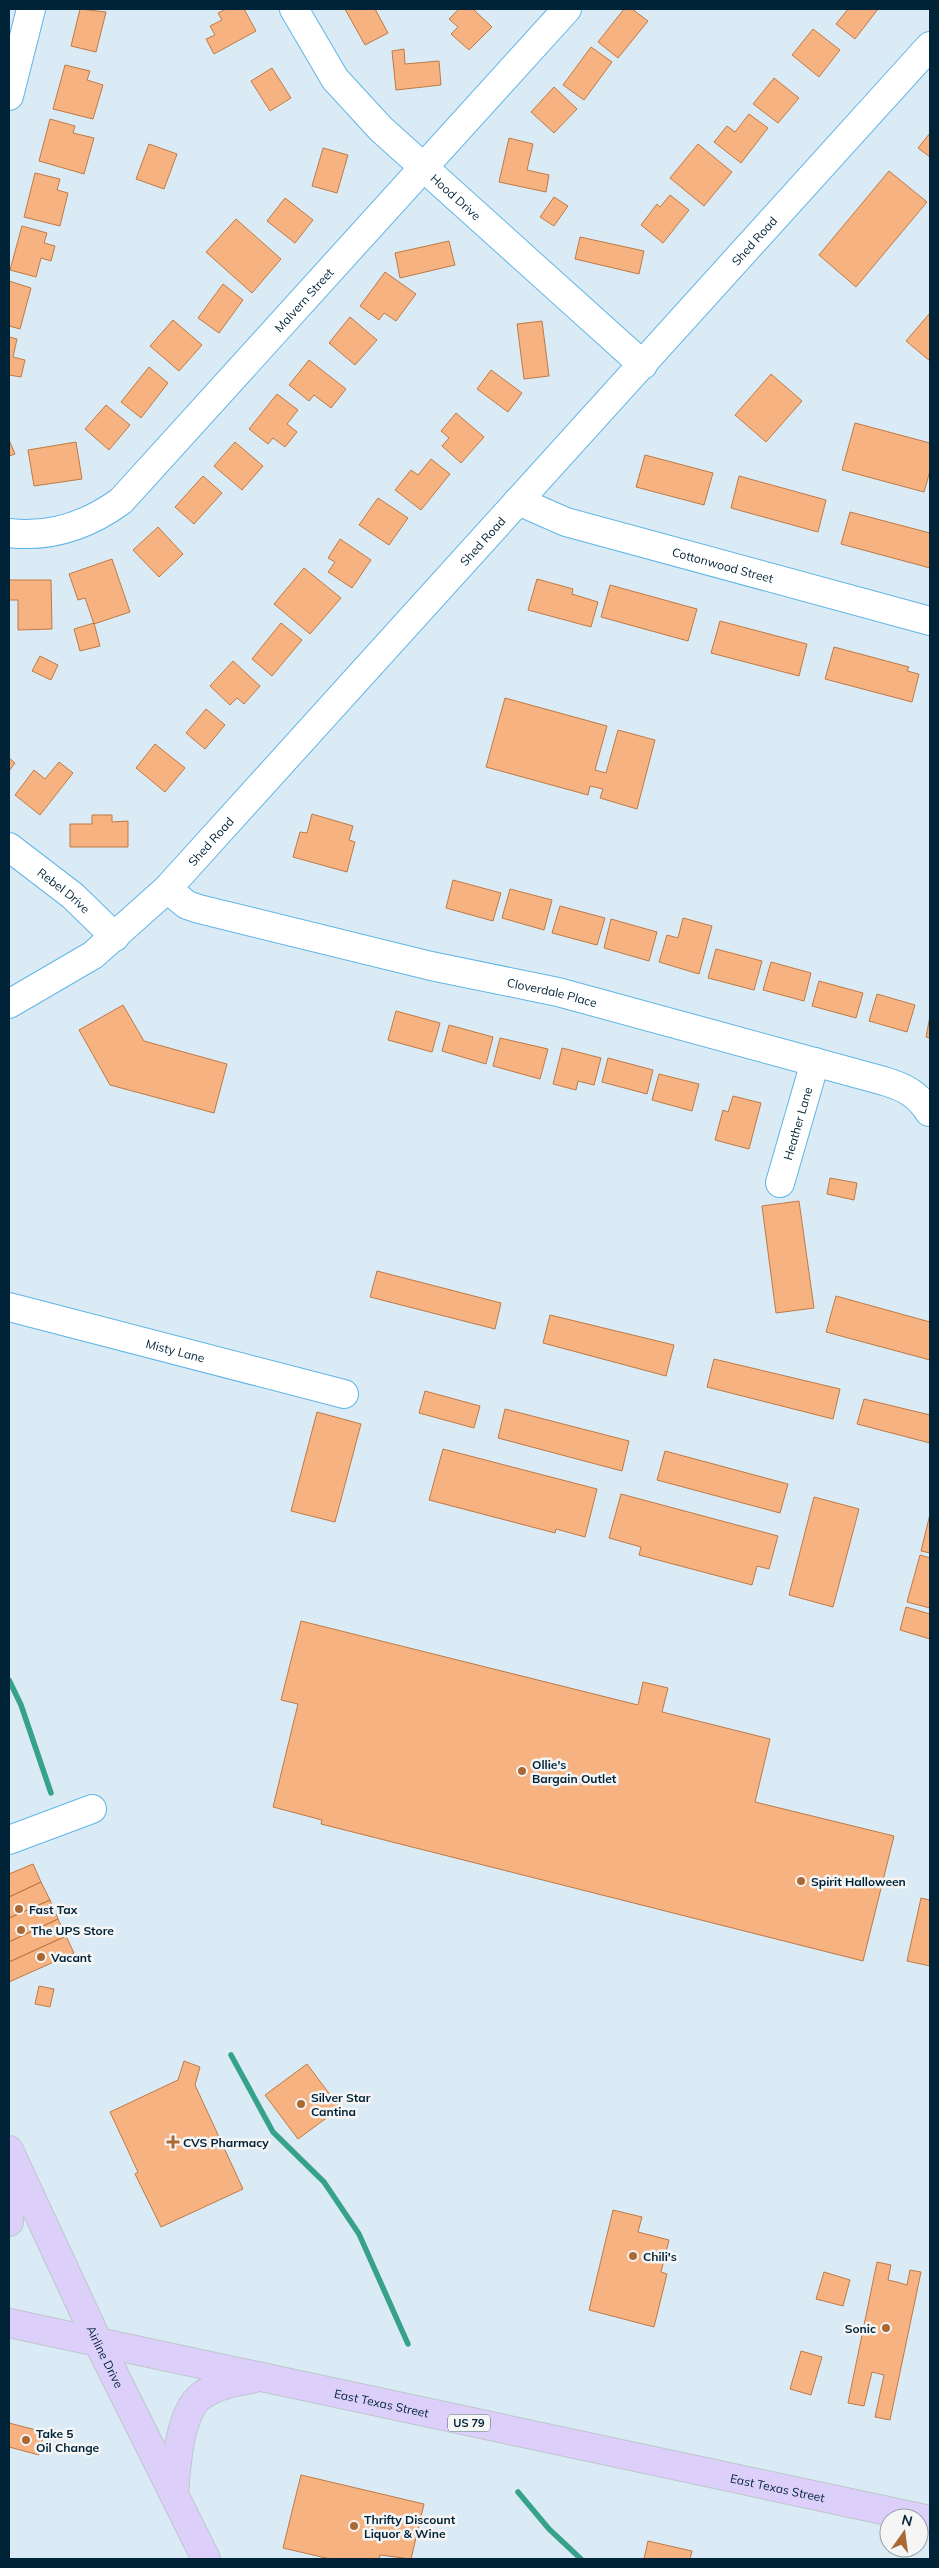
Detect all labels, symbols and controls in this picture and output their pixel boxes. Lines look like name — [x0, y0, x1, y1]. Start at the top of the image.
street label: Hood Drive — [428, 170, 484, 223]
street label: Shed Road — [728, 213, 780, 268]
street label: Malvern Street — [271, 265, 336, 335]
street label: Shed Road — [456, 513, 508, 568]
street label: Cottonwood Street — [671, 544, 775, 586]
street label: Shed Road — [184, 814, 236, 869]
street label: Rebel Drive — [35, 864, 93, 916]
street label: Cloverdale Place — [506, 974, 599, 1010]
street label: Heather Lane — [780, 1085, 815, 1162]
street label: Misty Lane — [144, 1335, 206, 1365]
place label: Ollie's Bargain Outlet — [532, 1757, 617, 1786]
marker: Ollie's Bargain Outlet — [516, 1765, 528, 1777]
place label: Spirit Halloween — [811, 1874, 906, 1889]
marker: Spirit Halloween — [795, 1875, 807, 1887]
place label: Fast Tax — [29, 1902, 78, 1917]
marker: Fast Tax — [13, 1903, 25, 1915]
place label: The UPS Store — [31, 1923, 114, 1938]
marker: The UPS Store — [15, 1924, 27, 1936]
place label: Vacant — [50, 1950, 92, 1965]
marker: Vacant — [35, 1951, 47, 1963]
place label: Silver Star Cantina — [311, 2090, 371, 2119]
marker: Silver Star Cantina — [295, 2098, 307, 2110]
place label: CVS Pharmacy — [183, 2135, 269, 2150]
marker: CVS Pharmacy — [167, 2136, 179, 2148]
place label: Chili's — [643, 2249, 677, 2264]
marker: Chili's — [627, 2250, 639, 2262]
place label: Sonic — [845, 2321, 876, 2336]
marker: Sonic — [880, 2322, 892, 2334]
street label: Airline Drive — [84, 2323, 127, 2390]
street label: East Texas Street — [333, 2385, 430, 2420]
road number: US 79 — [448, 2414, 490, 2432]
place label: Take 5 Oil Change — [36, 2426, 100, 2455]
marker: Take 5 Oil Change — [20, 2434, 32, 2446]
street label: East Texas Street — [729, 2470, 826, 2505]
north arrow — [879, 2508, 929, 2558]
text: N — [900, 2510, 914, 2530]
place label: Thrifty Discount Liquor & Wine — [364, 2512, 456, 2541]
marker: Thrifty Discount Liquor & Wine — [348, 2520, 360, 2532]

